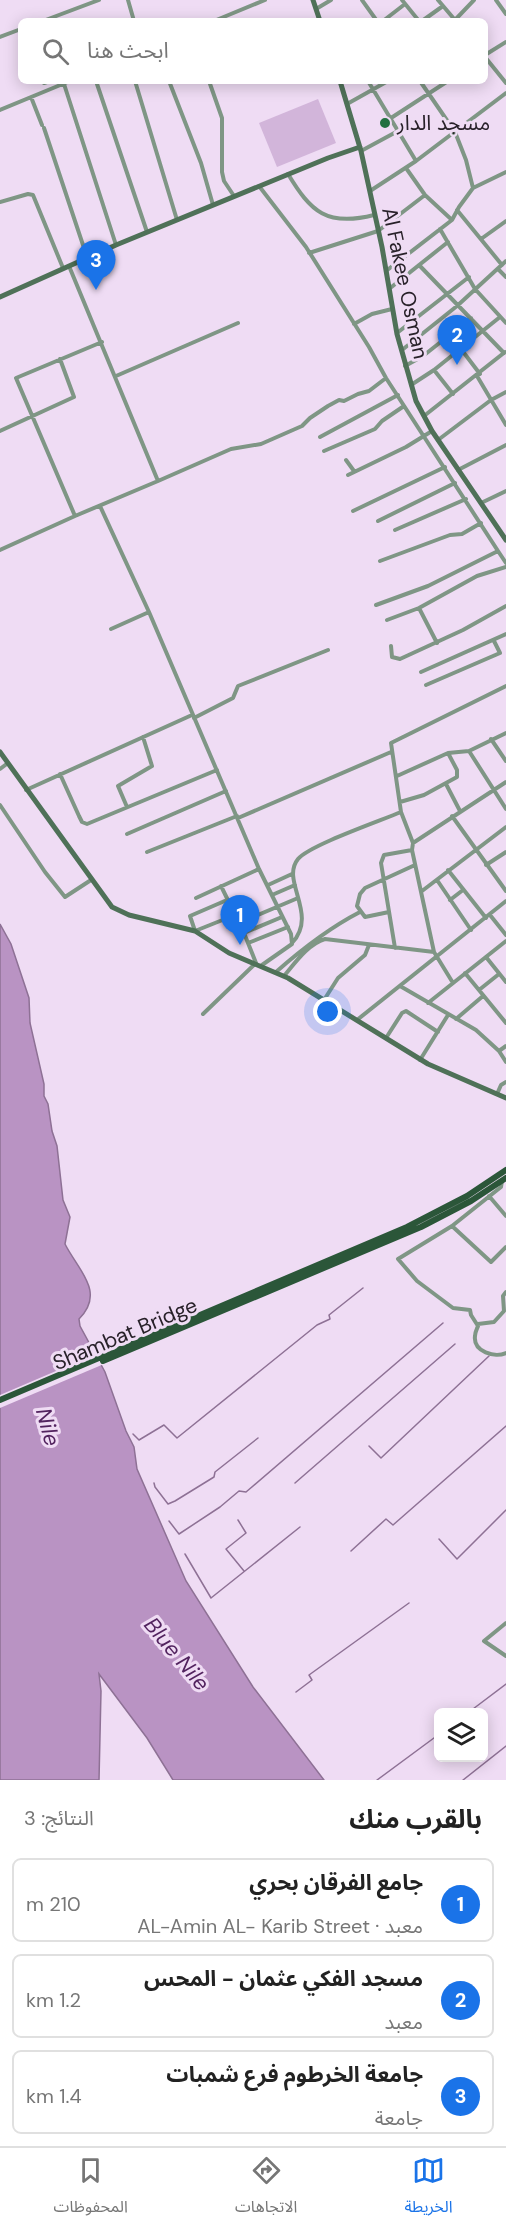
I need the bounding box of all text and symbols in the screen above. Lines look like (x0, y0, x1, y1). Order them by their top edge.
search box (18, 18, 488, 84)
icon: search (39, 35, 72, 68)
text: ابحث هنا (87, 36, 169, 65)
place label: مسجد الدار (396, 109, 490, 137)
marker: مسجد الدار (378, 116, 392, 130)
street label: Al Fakee Osman (375, 205, 435, 361)
pin: 3 (76, 240, 116, 290)
pin: 2 (438, 316, 476, 365)
pin: 1 (220, 896, 260, 945)
your location (313, 997, 342, 1026)
street label: Shambat Bridge (48, 1291, 202, 1377)
water label: Nile (29, 1405, 67, 1449)
water label: Blue Nile (138, 1611, 216, 1697)
map controls (434, 1708, 488, 1762)
button: layers (434, 1708, 488, 1762)
text: بالقرب منك (349, 1802, 482, 1836)
text: النتائج: 3 (24, 1805, 94, 1831)
text: جامع الفرقان بحري (249, 1868, 423, 1897)
text: 210 m (26, 1891, 81, 1917)
text: 1 (457, 1891, 464, 1917)
text: معبد · AL-Amin AL- Karib Street (137, 1913, 423, 1939)
text: مسجد الفكي عثمان - المحس (144, 1964, 423, 1993)
text: 1.2 km (26, 1987, 81, 2013)
text: 2 (455, 1987, 466, 2013)
text: معبد (385, 2009, 423, 2035)
text: جامعة الخرطوم فرع شمبات (166, 2060, 423, 2089)
text: 1.4 km (26, 2083, 82, 2109)
text: 3 (454, 2083, 467, 2109)
text: جامعة (375, 2105, 423, 2131)
tab: المحفوظات (54, 2154, 128, 2224)
tab: الاتجاهات (235, 2154, 297, 2224)
tab: الخريطة (405, 2154, 452, 2224)

